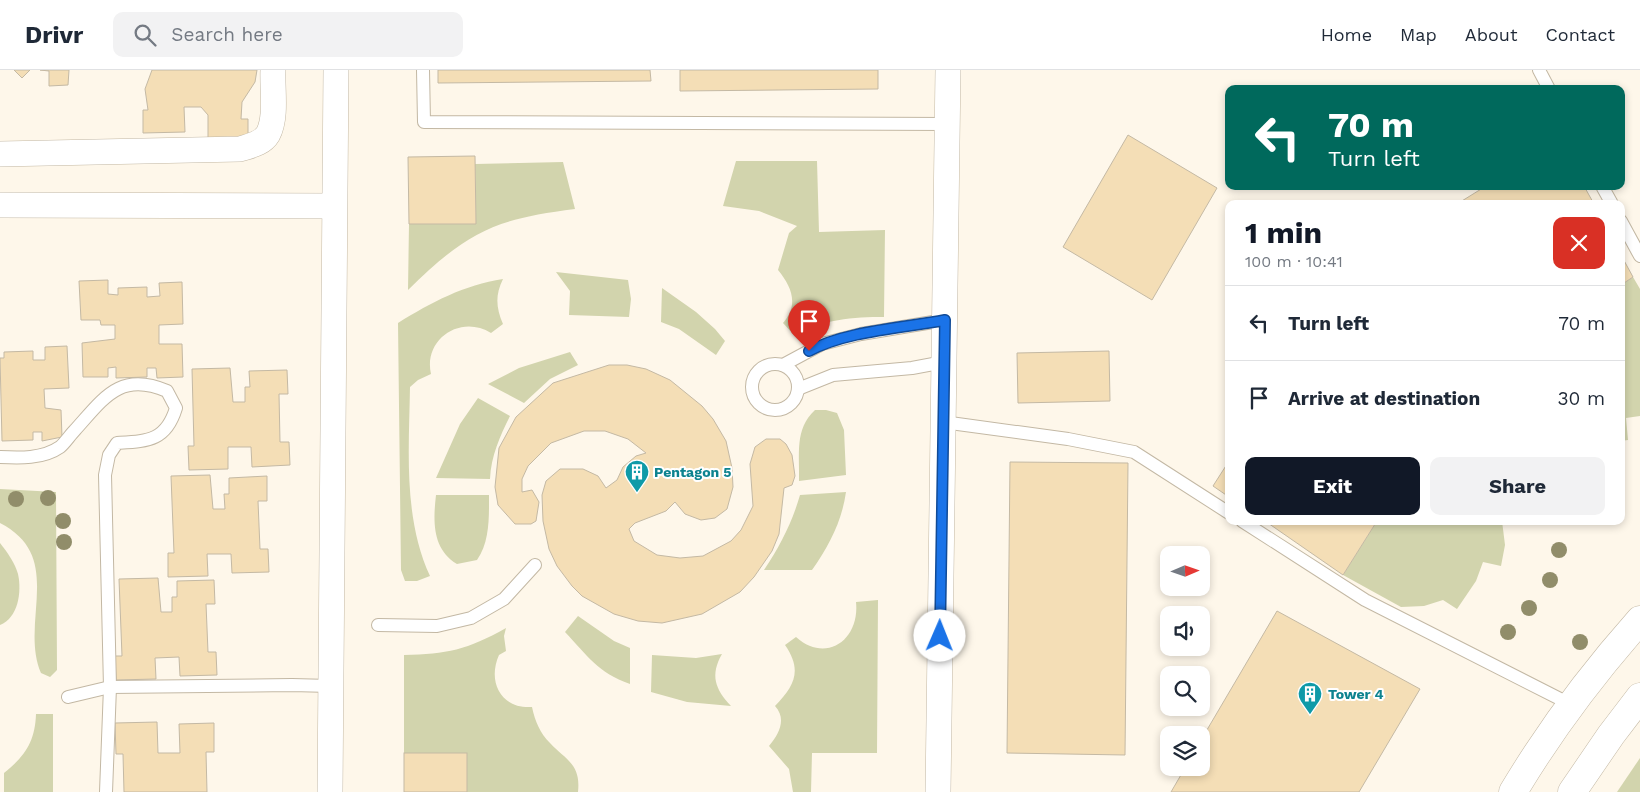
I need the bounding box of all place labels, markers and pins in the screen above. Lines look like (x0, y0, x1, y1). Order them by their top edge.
pin (788, 300, 830, 351)
building icon: Pentagon 5 (624, 459, 650, 493)
place label: Pentagon 5 (654, 464, 731, 480)
building icon: Tower 4 (1297, 681, 1323, 715)
place label: Tower 4 (1328, 686, 1383, 702)

